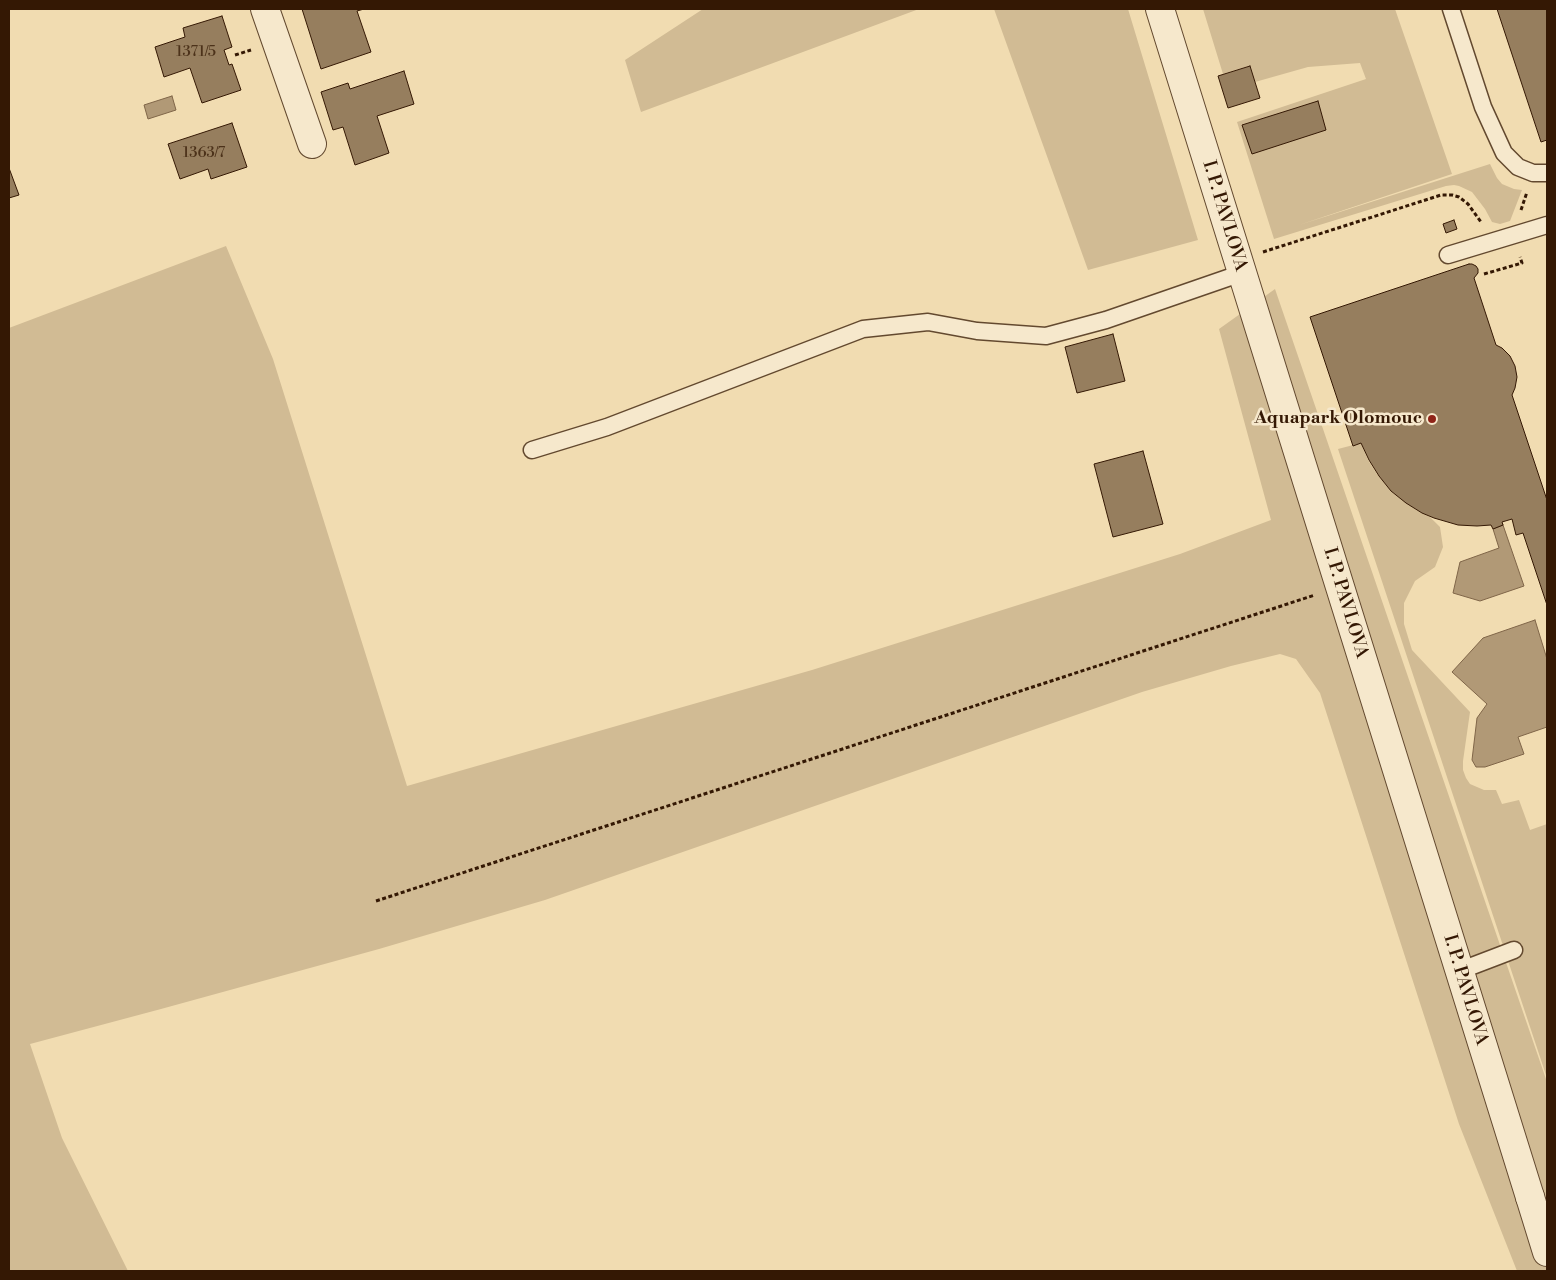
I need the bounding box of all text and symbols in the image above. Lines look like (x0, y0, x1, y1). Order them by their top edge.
house number: 1371/5 (176, 43, 216, 61)
house number: 1363/7 (183, 144, 225, 162)
street label: I. P. PAVLOVA (1197, 158, 1251, 274)
place label: Aquapark Olomouc (1254, 408, 1422, 430)
marker: Aquapark Olomouc (1426, 413, 1438, 425)
street label: I. P. PAVLOVA (1318, 545, 1372, 661)
street label: I. P. PAVLOVA (1438, 932, 1492, 1048)

